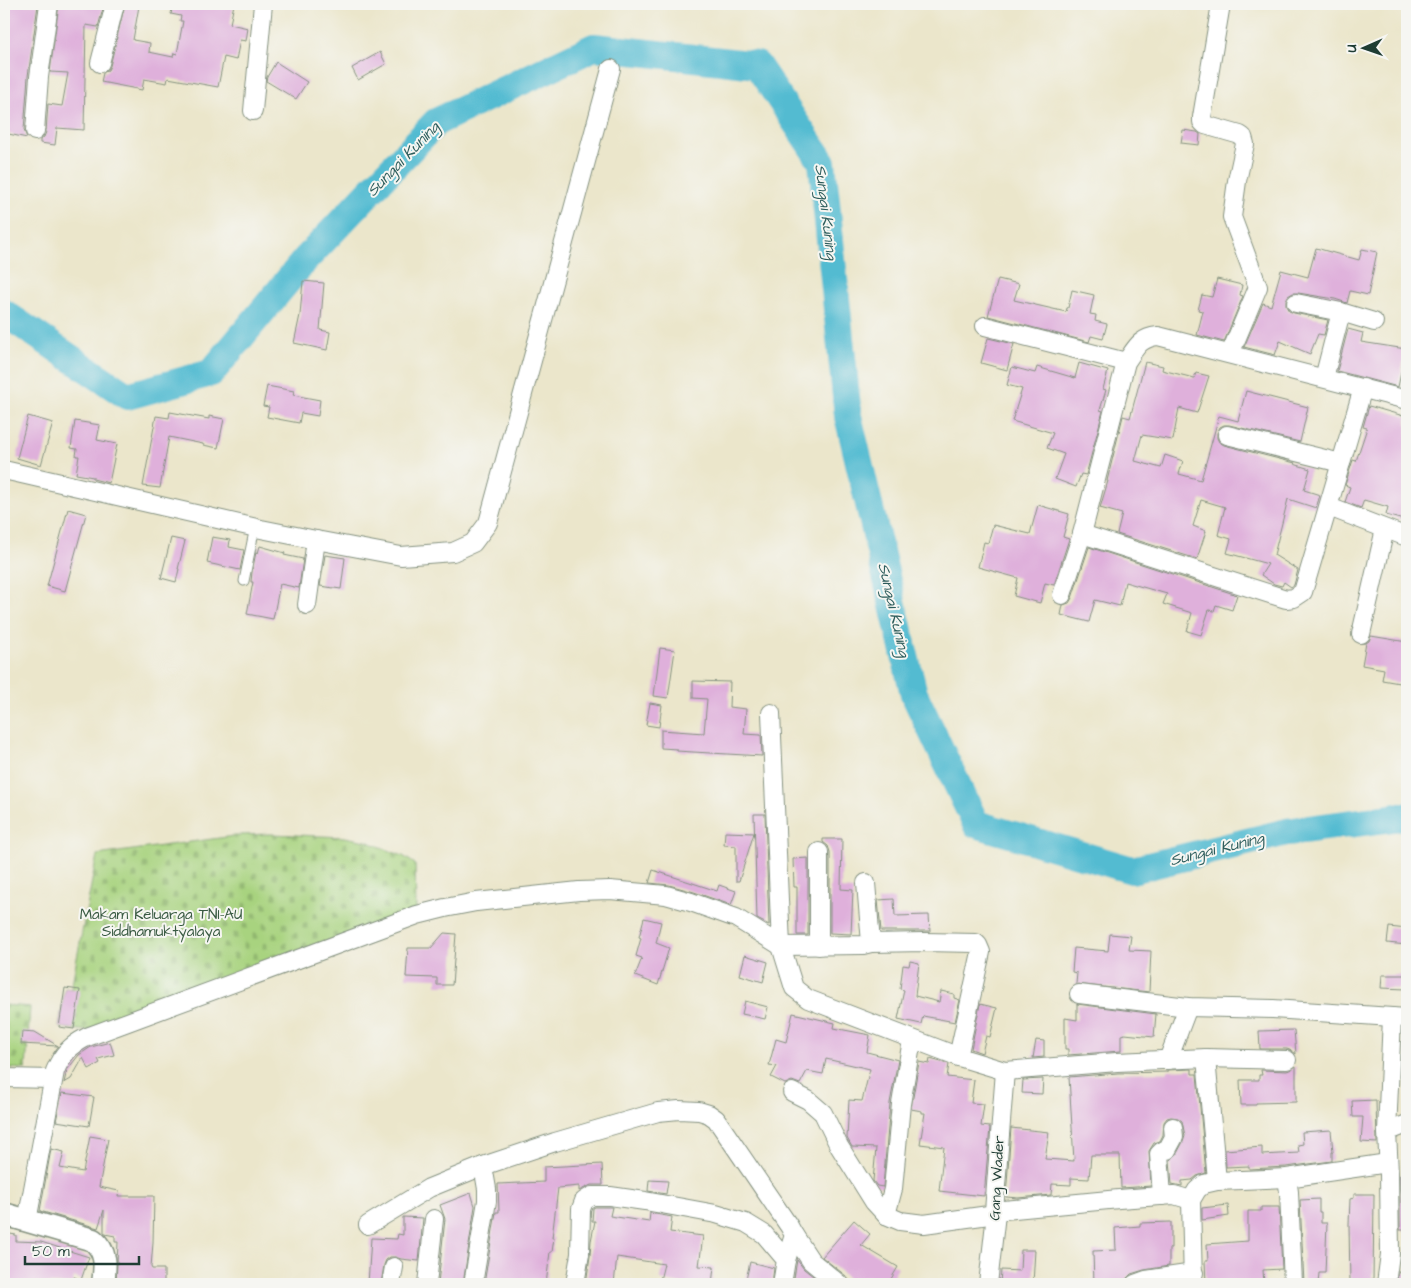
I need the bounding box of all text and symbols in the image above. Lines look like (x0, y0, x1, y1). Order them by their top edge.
north arrow (1338, 22, 1388, 72)
text: U (1342, 44, 1362, 53)
water label: Sungai Kuning (362, 116, 446, 202)
water label: Sungai Kuning (808, 163, 843, 263)
water label: Sungai Kuning (871, 561, 916, 661)
water label: Sungai Kuning (1168, 826, 1268, 872)
park label: Makam Keluarga TNI-AU Siddhamuktyalaya (80, 904, 242, 943)
street label: Gang Wader (984, 1135, 1011, 1221)
scale bar (25, 1233, 139, 1265)
text: 50 m (32, 1241, 70, 1262)

